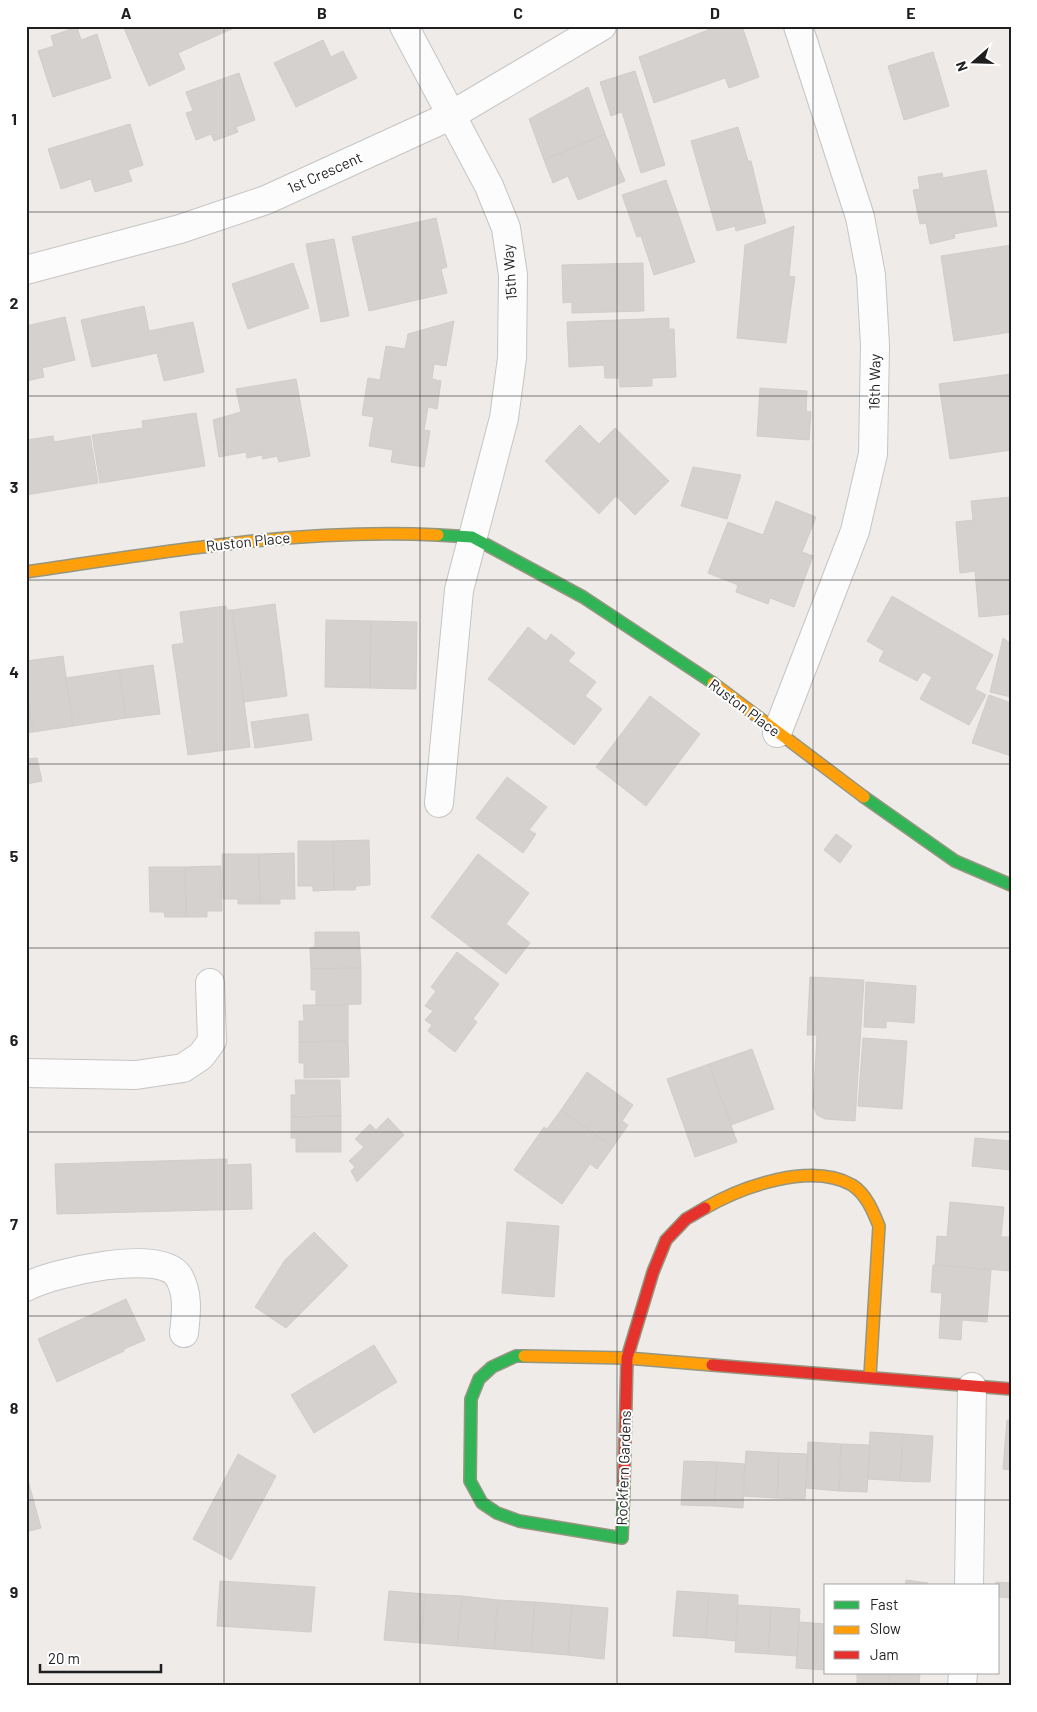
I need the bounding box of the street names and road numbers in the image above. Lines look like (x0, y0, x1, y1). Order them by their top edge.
street label: 1st Crescent (284, 148, 365, 197)
street label: 15th Way (498, 243, 520, 301)
street label: 16th Way (865, 354, 883, 410)
street label: Ruston Place (205, 528, 291, 554)
street label: Ruston Place (705, 675, 784, 740)
street label: Rockfern Gardens (612, 1410, 634, 1526)

